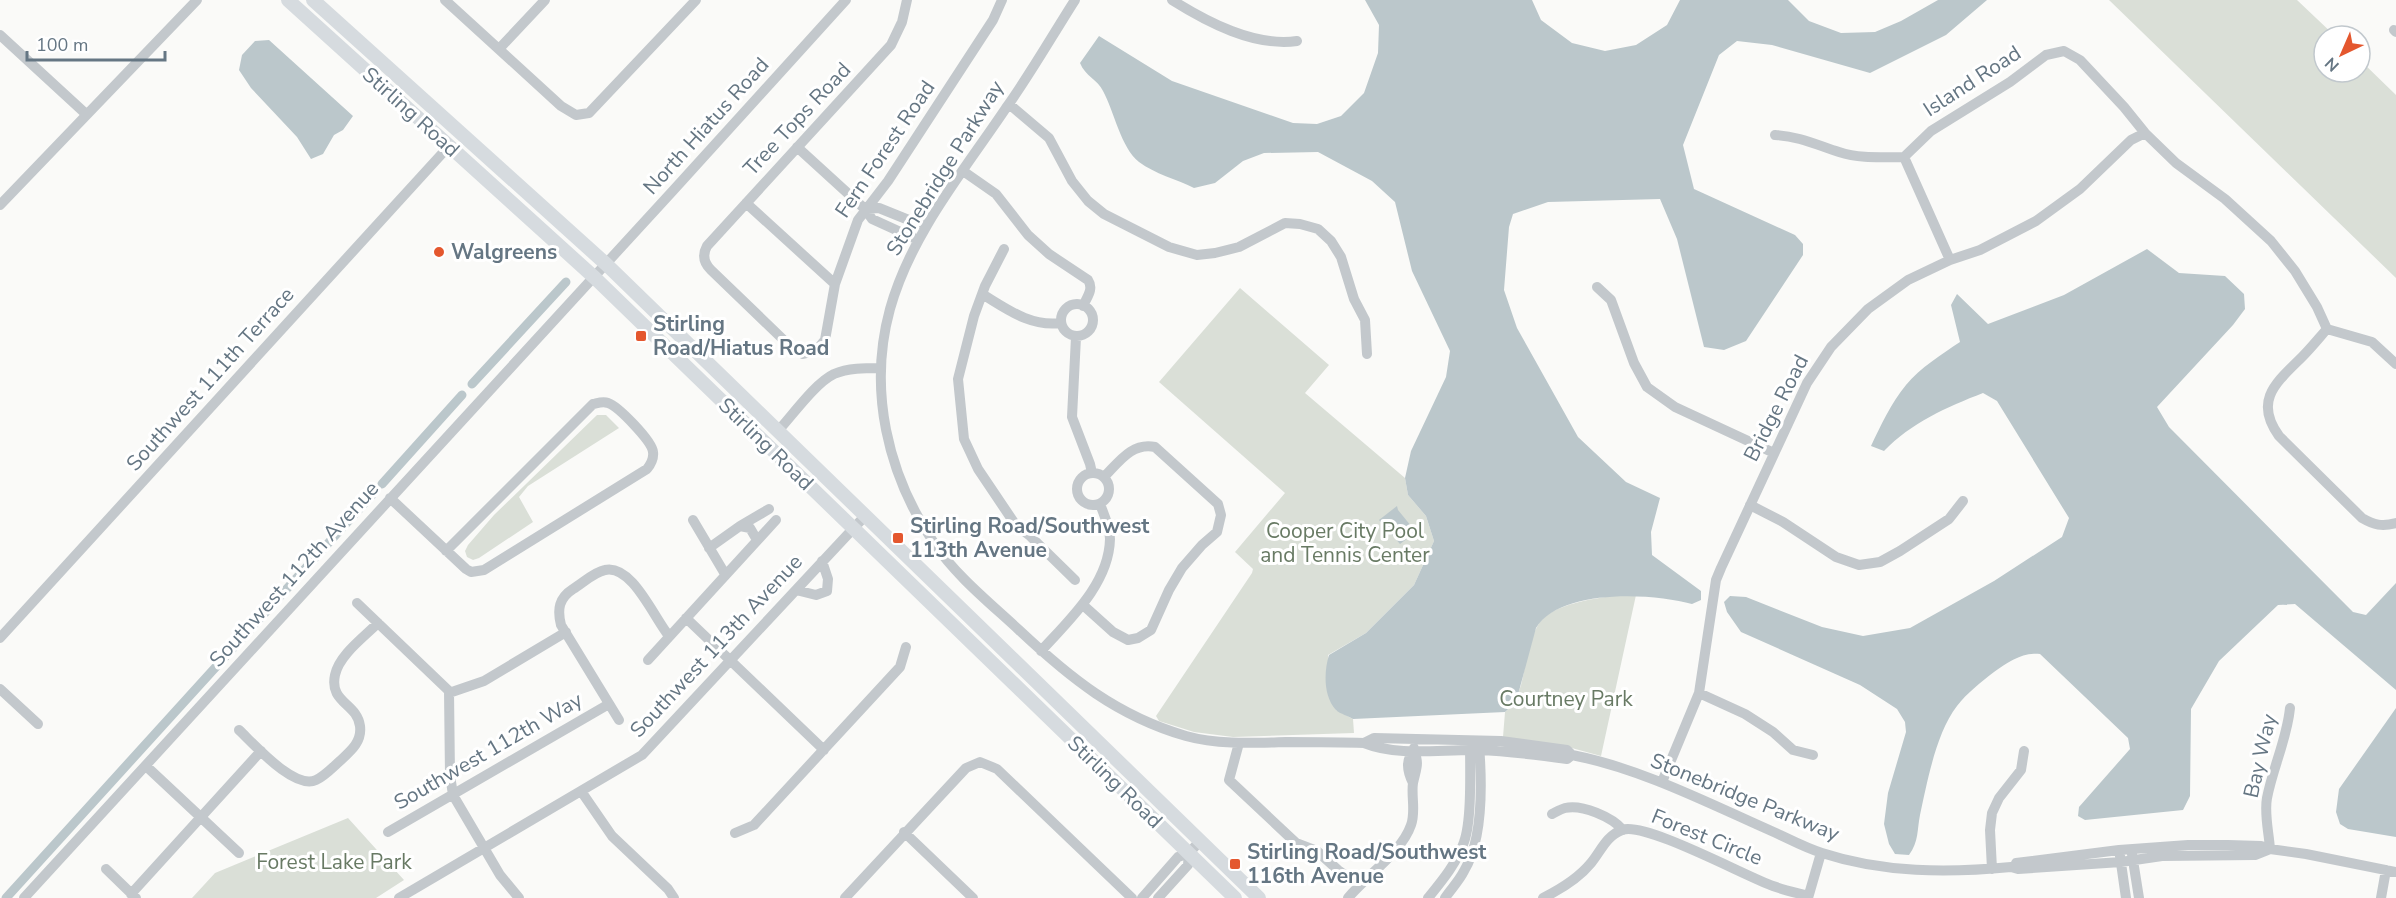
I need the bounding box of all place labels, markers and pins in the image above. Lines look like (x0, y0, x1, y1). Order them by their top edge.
place label: Walgreens (451, 238, 557, 266)
marker: Walgreens (432, 245, 446, 259)
place label: Stirling Road/Hiatus Road (653, 310, 829, 362)
marker: Stirling Road/Hiatus Road (634, 329, 648, 343)
place label: Stirling Road/Southwest 113th Avenue (910, 512, 1150, 564)
marker: Stirling Road/Southwest 113th Avenue (891, 531, 905, 545)
place label: Stirling Road/Southwest 116th Avenue (1247, 838, 1487, 890)
marker: Stirling Road/Southwest 116th Avenue (1228, 857, 1242, 871)

